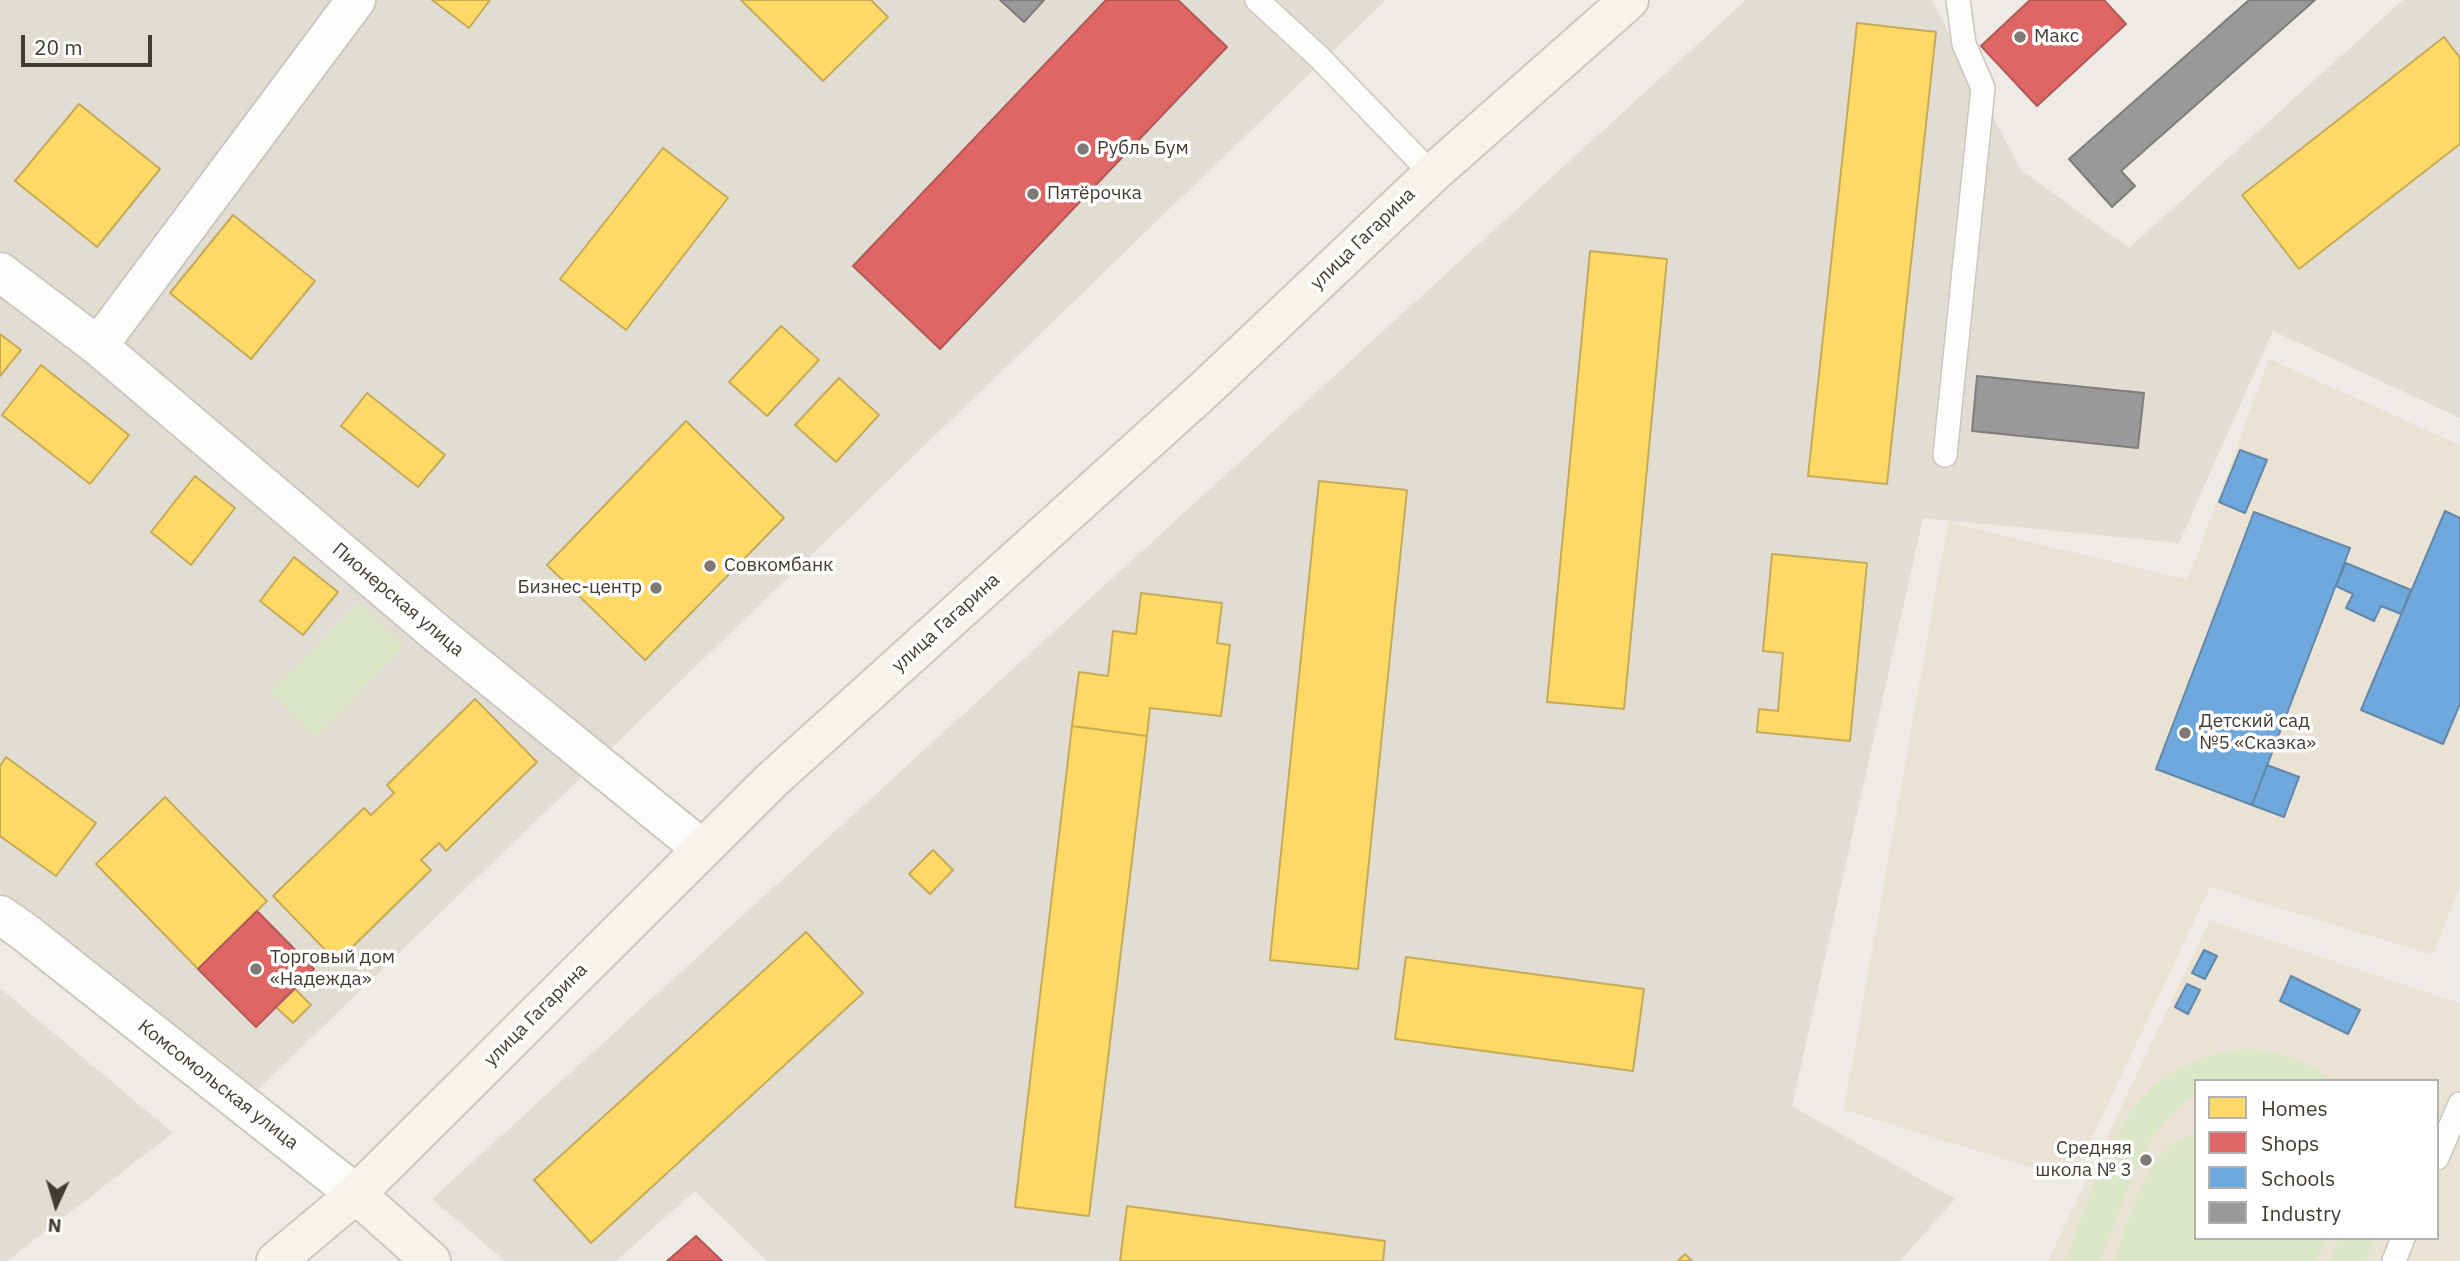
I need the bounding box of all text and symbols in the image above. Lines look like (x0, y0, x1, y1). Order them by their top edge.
scale bar (24, 21, 156, 65)
place label: Макс (2034, 26, 2079, 48)
marker: Макс (2012, 29, 2028, 45)
text: 20 m (34, 33, 83, 61)
place label: Рубль Бум (1097, 138, 1189, 160)
marker: Рубль Бум (1075, 141, 1091, 157)
place label: Пятёрочка (1047, 183, 1142, 205)
street label: улица Гагарина (1306, 183, 1420, 295)
marker: Пятёрочка (1025, 186, 1041, 202)
street label: Пионерская улица (328, 538, 468, 662)
place label: Совкомбанк (724, 555, 834, 577)
marker: Совкомбанк (702, 558, 718, 574)
street label: улица Гагарина (888, 569, 1004, 677)
place label: Бизнес-центр (517, 577, 642, 599)
marker: Бизнес-центр (648, 580, 664, 596)
place label: Детский сад №5 «Сказка» (2199, 711, 2316, 755)
marker: Детский сад №5 «Сказка» (2177, 725, 2193, 741)
place label: Торговый дом «Надежда» (270, 947, 395, 991)
street label: улица Гагарина (480, 959, 592, 1071)
marker: Торговый дом «Надежда» (248, 961, 264, 977)
street label: Комсомольская улица (133, 1015, 303, 1155)
legend (2194, 1079, 2439, 1240)
text: Homes (2261, 1094, 2328, 1122)
text: Shops (2261, 1129, 2319, 1157)
place label: Средняя школа № 3 (2035, 1138, 2132, 1182)
marker: Средняя школа № 3 (2138, 1152, 2154, 1168)
text: Schools (2261, 1164, 2335, 1192)
north arrow (21, 1170, 91, 1240)
text: Industry (2261, 1199, 2341, 1227)
text: N (47, 1213, 62, 1238)

